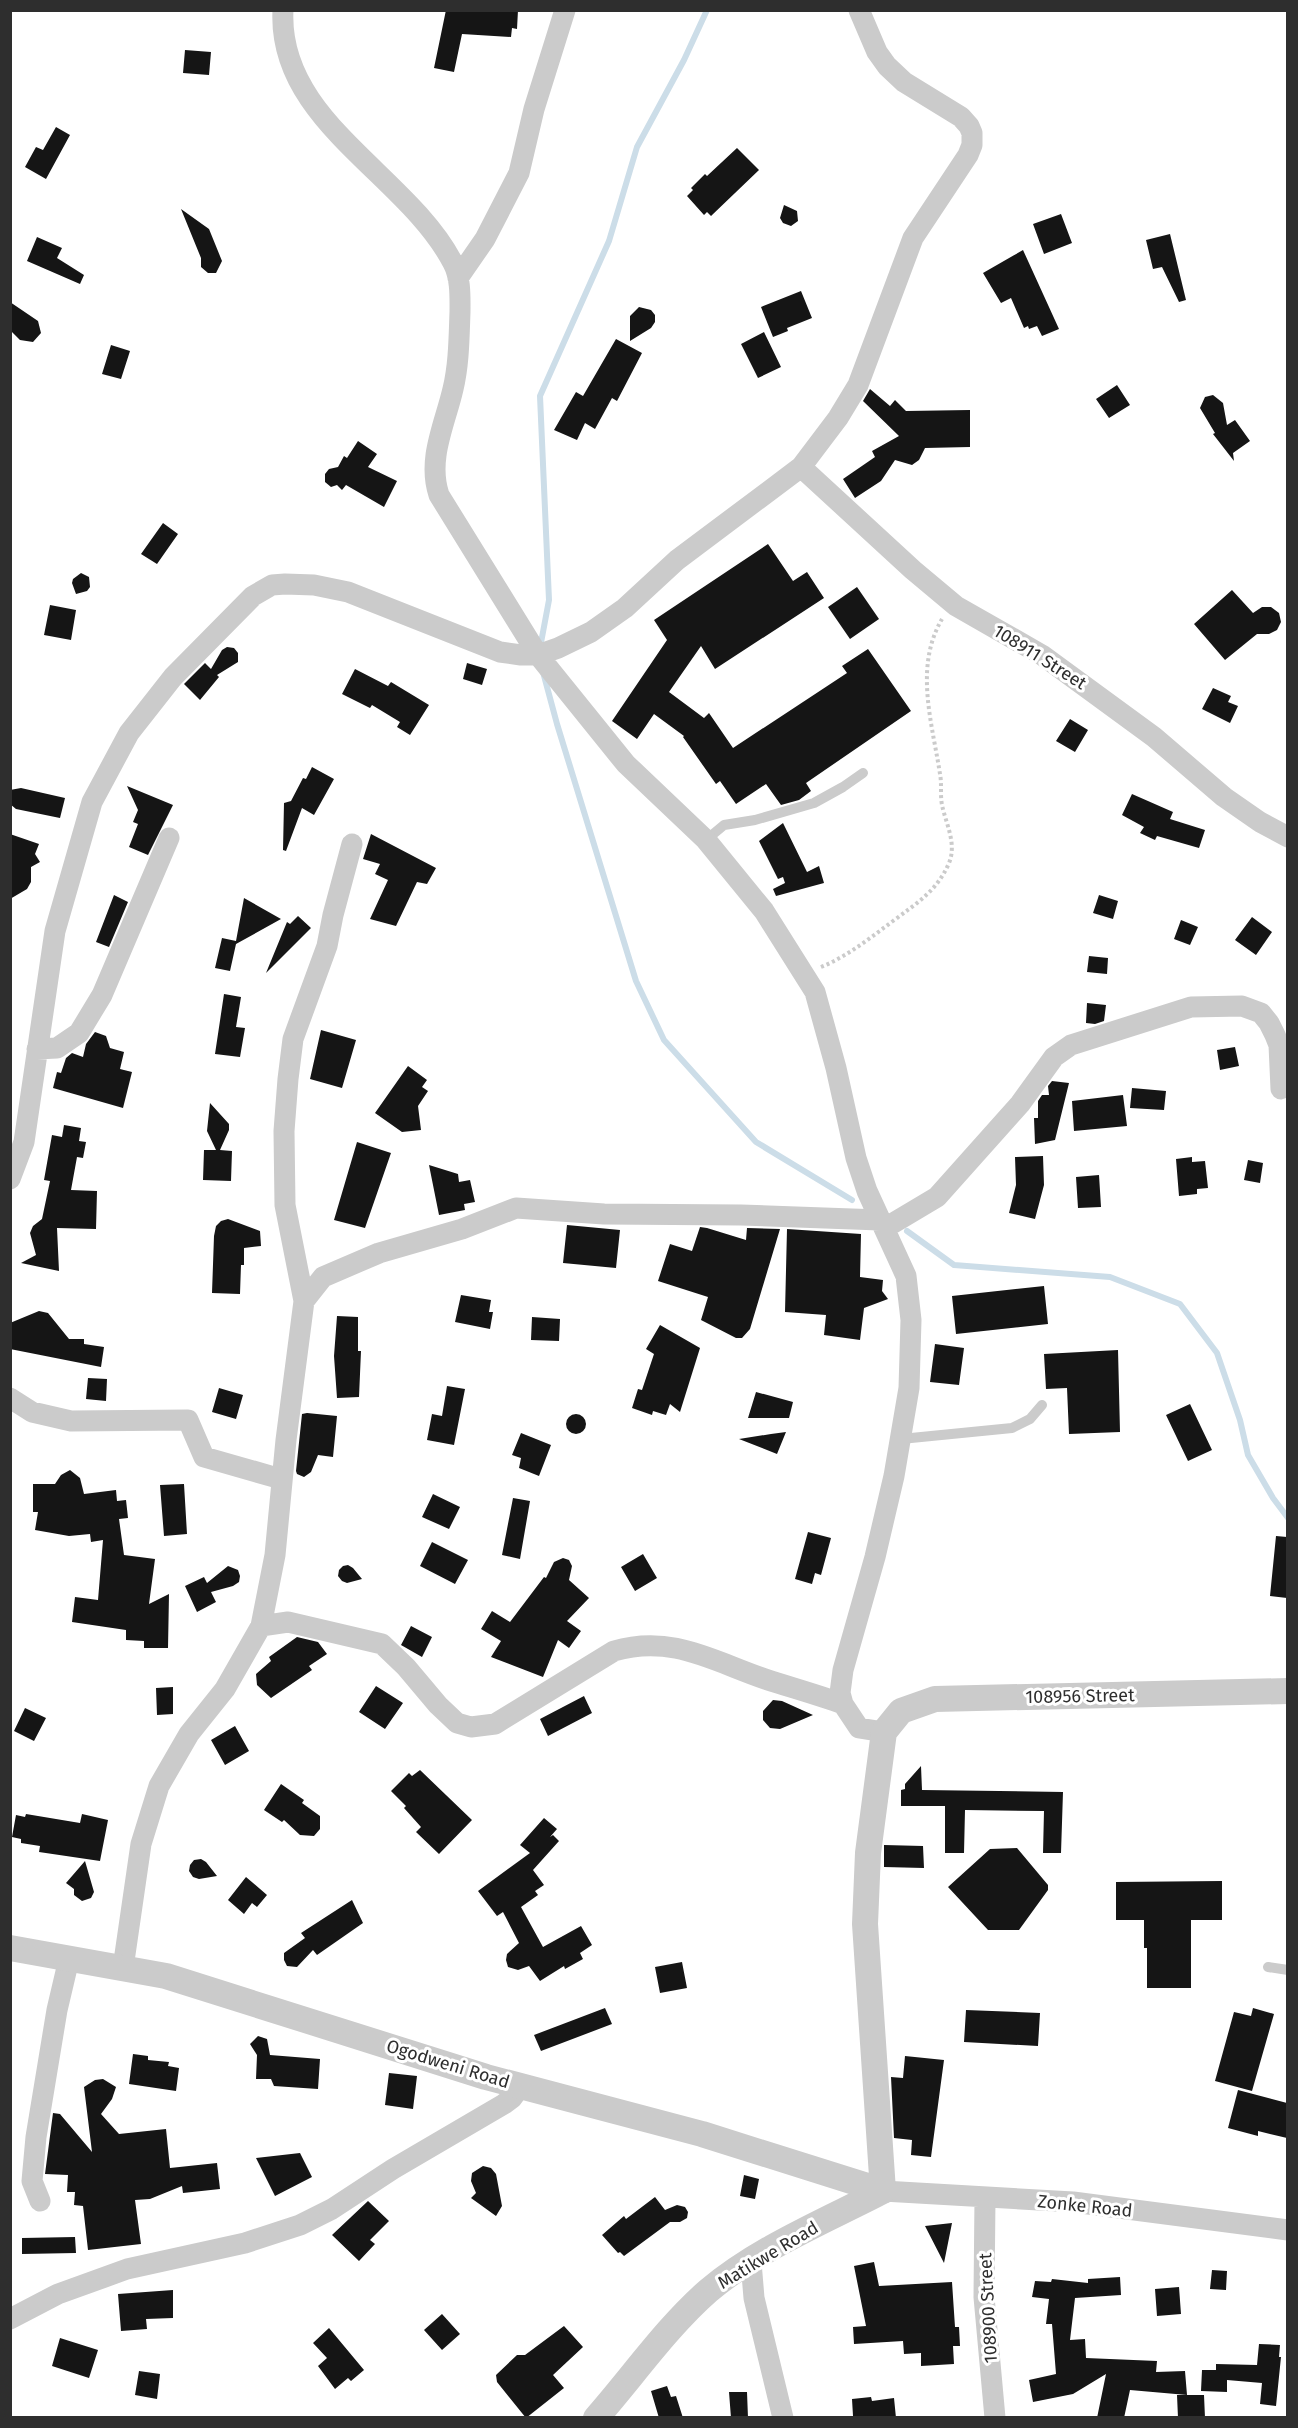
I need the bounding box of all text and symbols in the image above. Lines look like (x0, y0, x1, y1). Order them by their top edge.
street label: 108911 Street (989, 620, 1091, 695)
street label: 108956 Street (1025, 1684, 1135, 1708)
street label: Ogodweni Road (384, 2035, 512, 2093)
street label: Zonke Road (1037, 2190, 1133, 2222)
street label: Matikwe Road (714, 2216, 822, 2294)
street label: 108900 Street (974, 2252, 1002, 2364)

